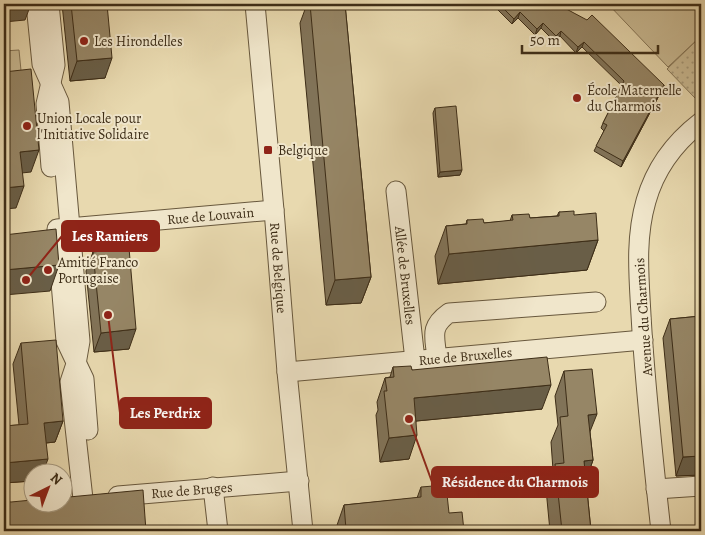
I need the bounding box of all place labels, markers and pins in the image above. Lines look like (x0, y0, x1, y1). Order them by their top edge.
place label: Les Hirondelles (94, 32, 183, 51)
marker: Les Hirondelles (78, 35, 90, 47)
place label: École Maternelle du Charmois (587, 81, 682, 116)
marker: École Maternelle du Charmois (571, 92, 583, 104)
place label: Union Locale pour l'Initiative Solidaire (37, 109, 149, 144)
marker: Union Locale pour l'Initiative Solidaire (21, 120, 33, 132)
place label: Belgique (278, 141, 328, 160)
marker: Belgique (262, 144, 274, 156)
callout: Les Ramiers (62, 221, 159, 251)
place label: Amitié Franco Portugaise (57, 253, 138, 288)
marker: Amitié Franco Portugaise (42, 264, 54, 276)
callout: Les Perdrix (120, 398, 211, 428)
callout: Résidence du Charmois (432, 467, 598, 497)

